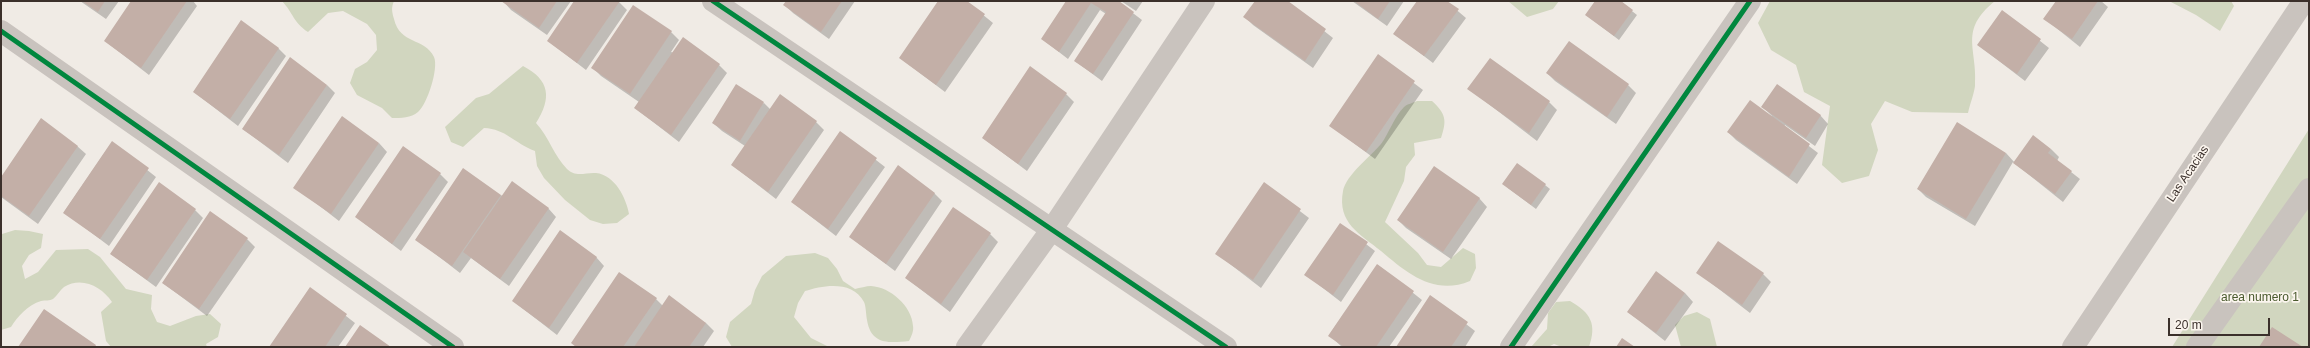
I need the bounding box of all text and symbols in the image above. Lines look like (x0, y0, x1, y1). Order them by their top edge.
street label: Las Acacias (2164, 143, 2212, 205)
park label: area numero 1 (2221, 291, 2299, 305)
scale bar (2170, 310, 2272, 336)
text: 20 m (2175, 318, 2202, 332)

